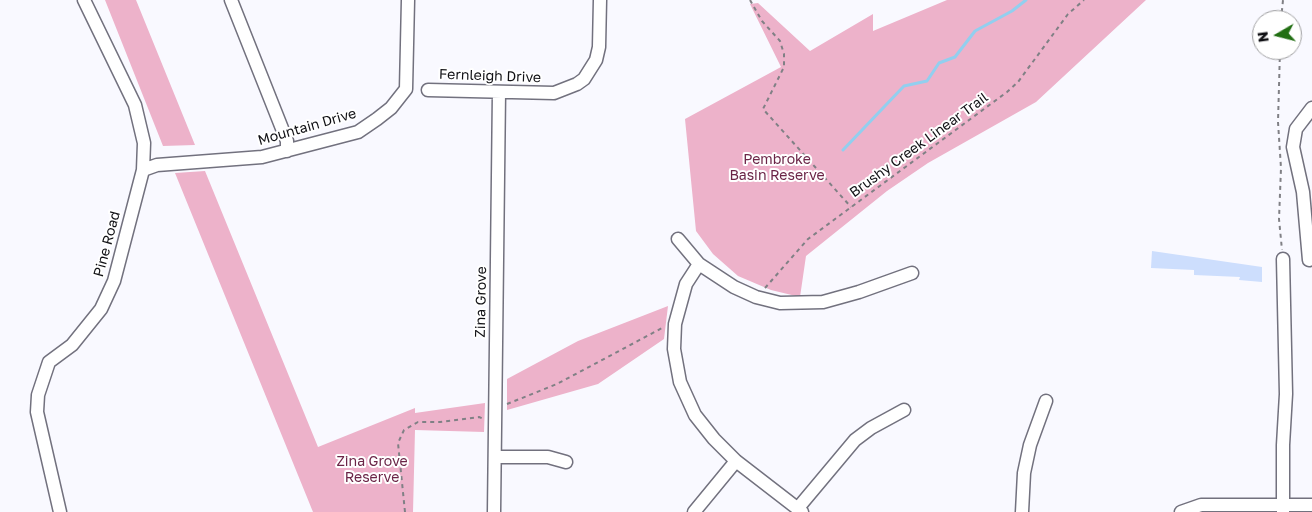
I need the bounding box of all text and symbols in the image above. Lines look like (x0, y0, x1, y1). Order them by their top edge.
north arrow (1252, 10, 1302, 60)
text: N (1253, 31, 1272, 43)
street label: Fernleigh Drive (439, 66, 541, 86)
street label: Brushy Creek Linear Trail (846, 89, 992, 201)
street label: Mountain Drive (256, 105, 358, 149)
park label: Pembroke Basin Reserve (729, 152, 825, 184)
street label: Pine Road (90, 209, 124, 279)
street label: Zina Grove (472, 266, 490, 338)
park label: Zina Grove Reserve (336, 454, 408, 487)

